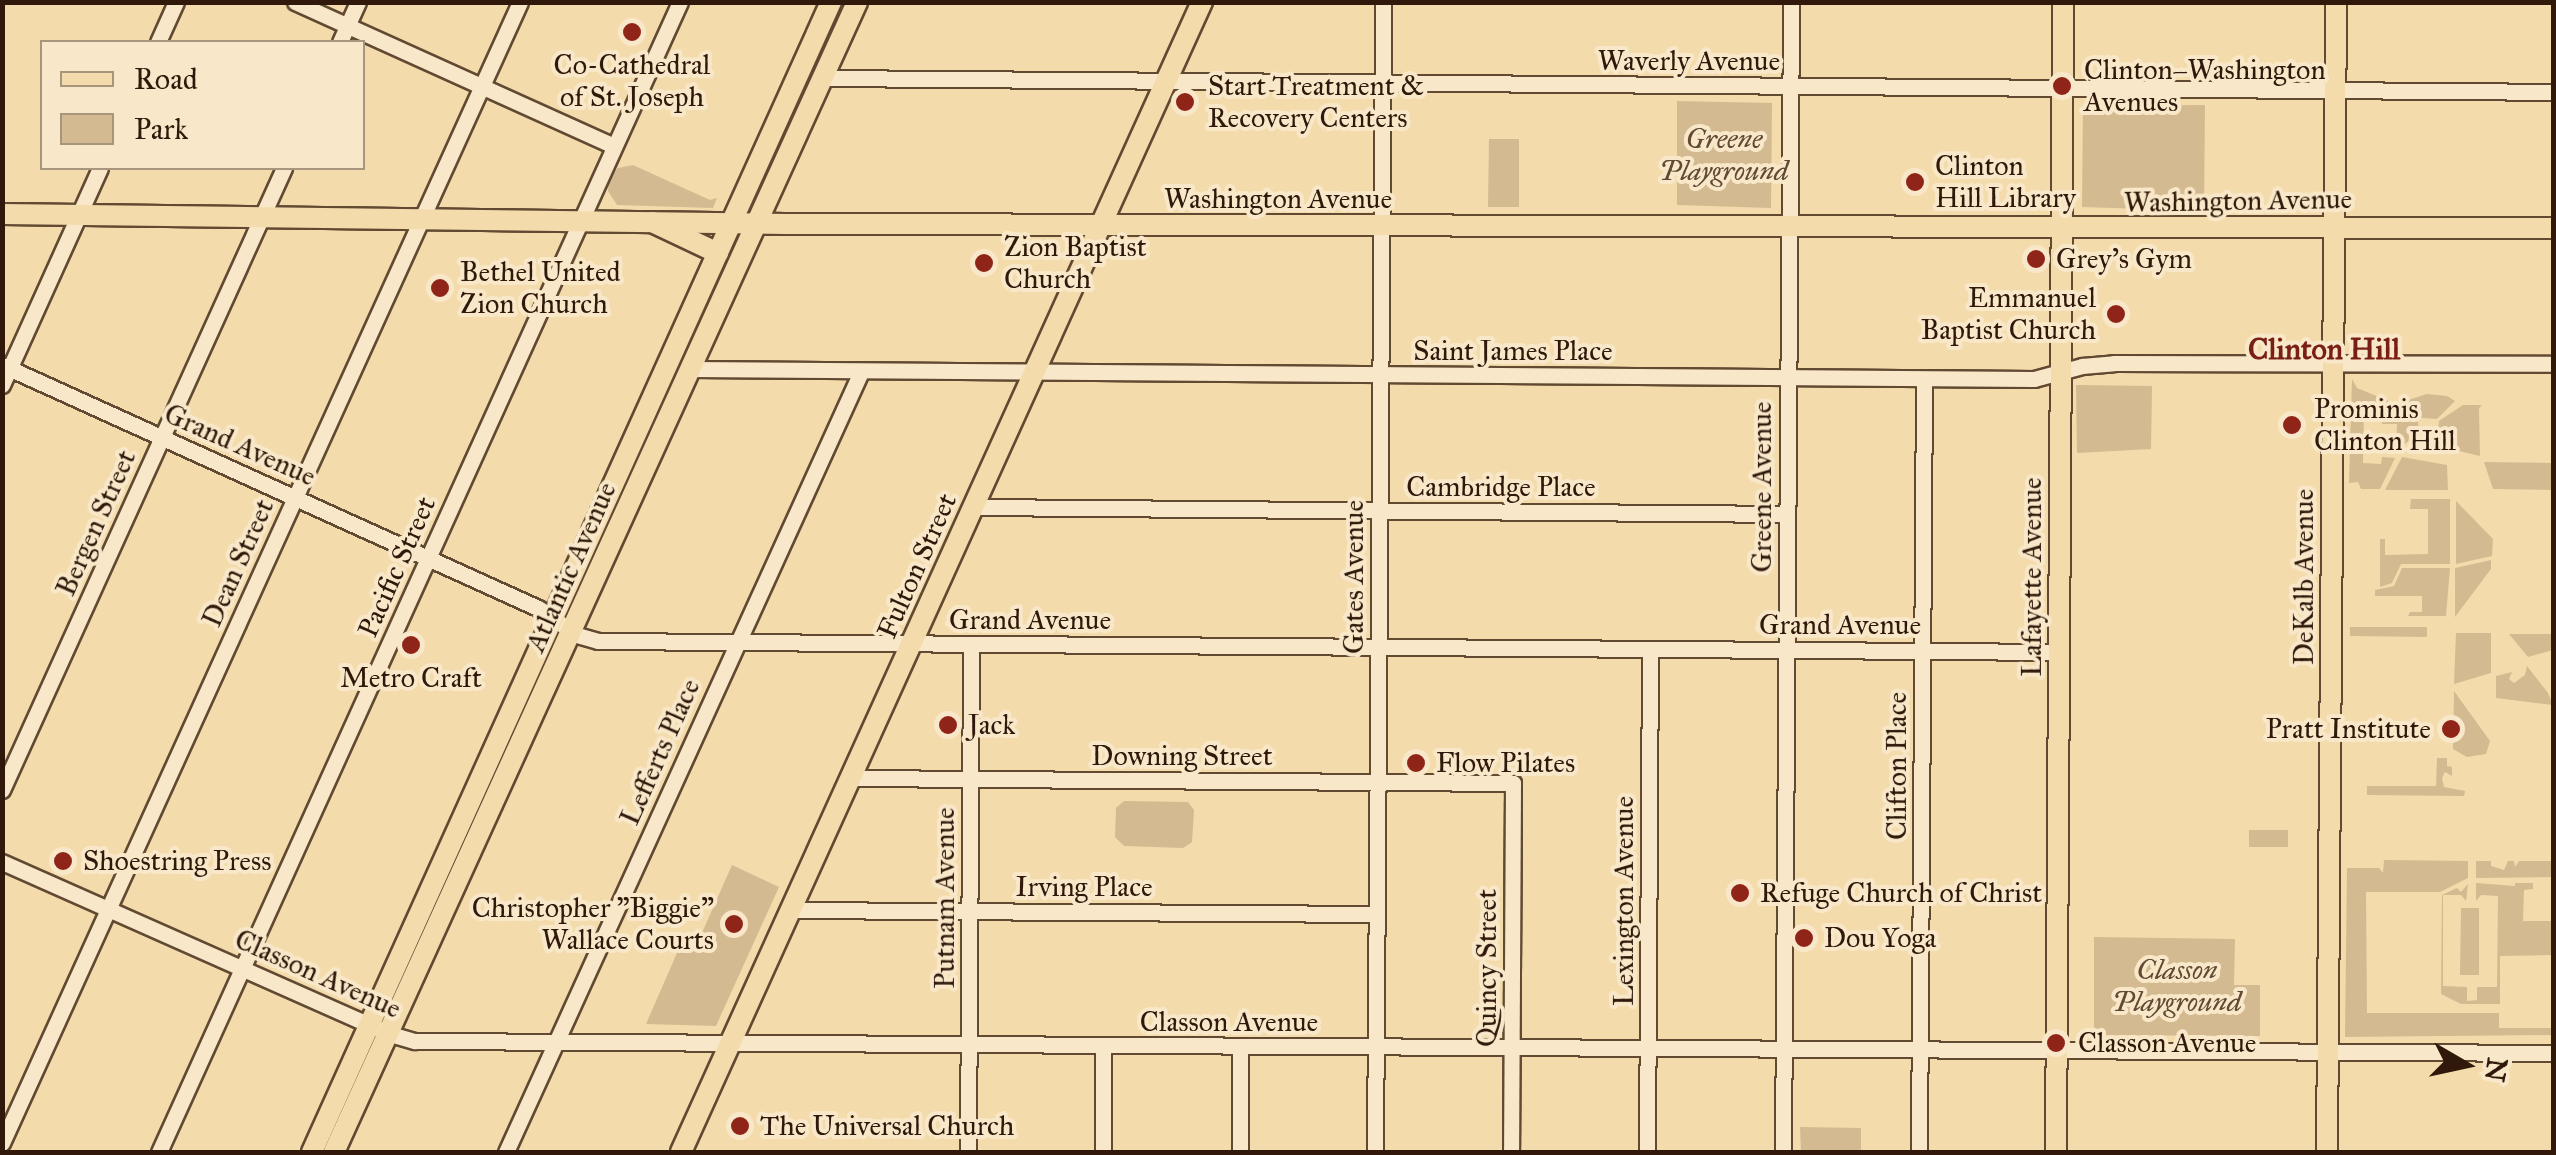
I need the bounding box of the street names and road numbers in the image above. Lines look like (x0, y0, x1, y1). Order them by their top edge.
street label: Waverly Avenue (1598, 44, 1780, 78)
street label: Washington Avenue (1164, 182, 1392, 216)
street label: Washington Avenue (2124, 182, 2352, 220)
street label: Saint James Place (1413, 334, 1613, 368)
street label: Grand Avenue (159, 397, 321, 493)
street label: Greene Avenue (1745, 401, 1779, 573)
street label: Bergen Street (49, 445, 143, 601)
street label: Cambridge Place (1406, 470, 1596, 504)
street label: Atlantic Avenue (519, 477, 623, 657)
street label: Lafayette Avenue (2015, 477, 2049, 677)
street label: Fulton Street (870, 488, 964, 644)
street label: DeKalb Avenue (2287, 489, 2321, 665)
street label: Pacific Street (351, 491, 443, 643)
street label: Dean Street (195, 494, 281, 632)
street label: Gates Avenue (1337, 500, 1371, 654)
street label: Grand Avenue (949, 603, 1111, 637)
street label: Grand Avenue (1759, 608, 1921, 642)
street label: Lefferts Place (613, 674, 707, 830)
street label: Clifton Place (1880, 692, 1914, 840)
street label: Downing Street (1091, 739, 1273, 773)
street label: Lexington Avenue (1607, 796, 1641, 1006)
street label: Putnam Avenue (928, 807, 962, 989)
street label: Irving Place (1015, 870, 1153, 904)
street label: Quincy Street (1470, 889, 1504, 1047)
street label: Classon Avenue (230, 922, 406, 1026)
street label: Classon Avenue (1140, 1005, 1318, 1039)

